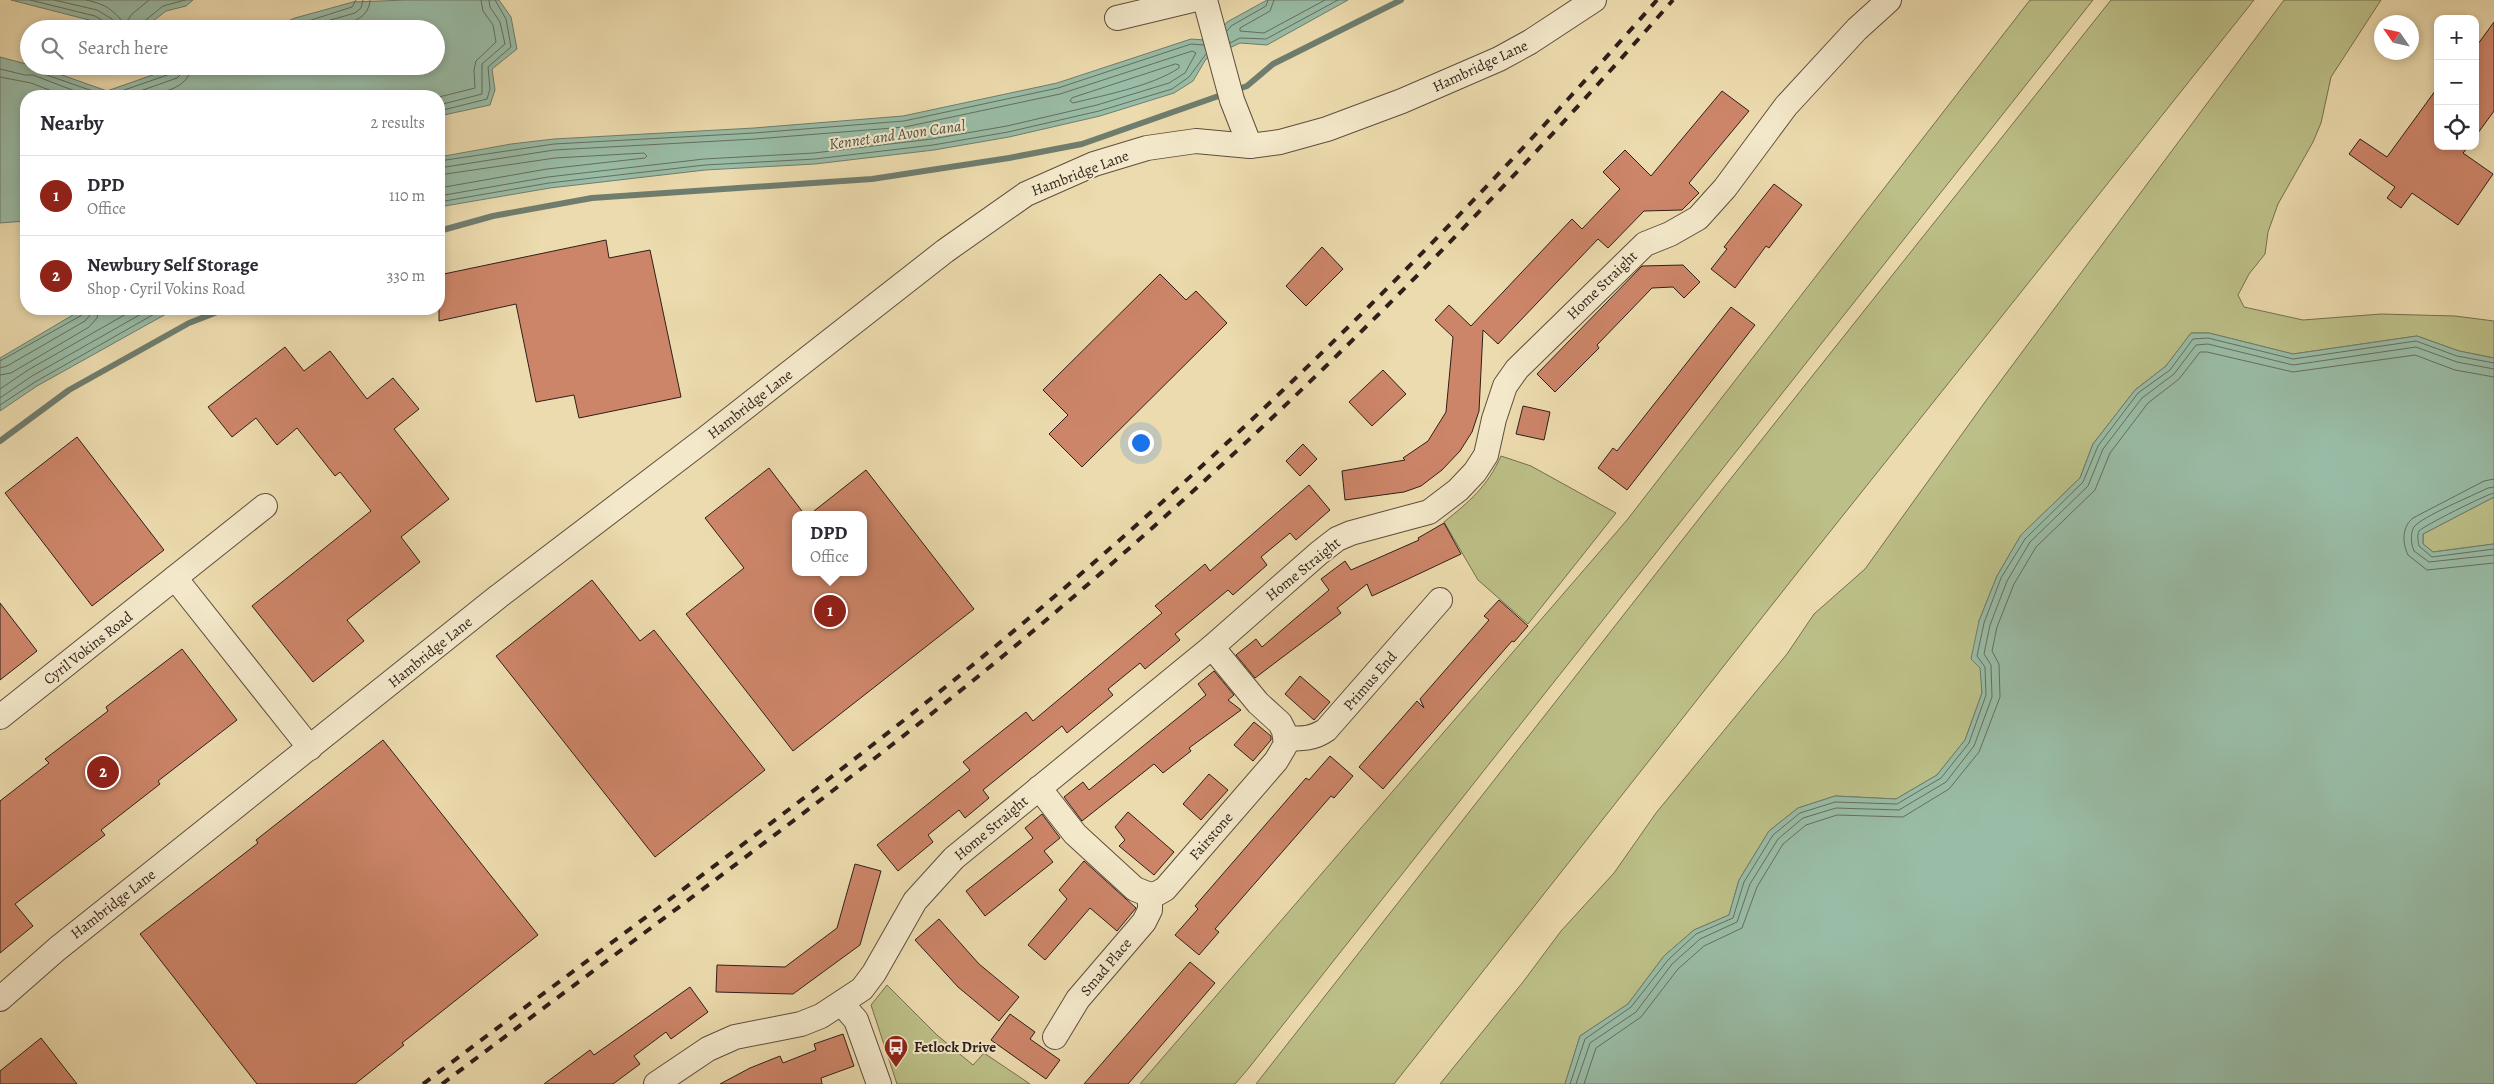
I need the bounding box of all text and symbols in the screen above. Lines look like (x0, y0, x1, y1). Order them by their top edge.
north arrow (2374, 15, 2419, 60)
map controls (2434, 15, 2479, 150)
button: + (2434, 15, 2479, 60)
search box (20, 20, 445, 75)
icon: search (38, 34, 66, 62)
text: Search here (78, 35, 168, 61)
street label: Hambridge Lane (1429, 35, 1531, 97)
button: − (2434, 60, 2479, 105)
button: locate (2434, 105, 2479, 150)
text: Nearby (40, 109, 103, 137)
text: 2 results (370, 112, 425, 134)
water label: Kennet and Avon Canal (828, 115, 967, 155)
street label: Hambridge Lane (1028, 145, 1132, 201)
text: DPD (87, 172, 124, 198)
text: 1 (53, 185, 59, 207)
text: 110 m (389, 185, 425, 207)
text: Office (87, 198, 126, 220)
street label: Home Straight (1562, 246, 1642, 324)
text: Newbury Self Storage (87, 252, 258, 278)
text: 2 (52, 265, 60, 287)
text: 330 m (387, 265, 425, 287)
text: Shop · Cyril Vokins Road (87, 278, 245, 300)
street label: Hambridge Lane (703, 364, 797, 444)
your location (1128, 430, 1154, 456)
popup (792, 511, 867, 576)
text: DPD (810, 520, 847, 546)
street label: Home Straight (1261, 533, 1345, 605)
text: Office (810, 546, 849, 568)
pin: 1 (814, 592, 846, 630)
street label: Cyril Vokins Road (39, 606, 138, 689)
street label: Hambridge Lane (384, 612, 476, 692)
street label: Primus End (1339, 646, 1402, 715)
pin: 2 (87, 753, 119, 791)
street label: Home Straight (950, 791, 1032, 865)
street label: Fairstone (1185, 808, 1238, 864)
street label: Hambridge Lane (66, 864, 160, 944)
street label: Smad Place (1076, 934, 1136, 1000)
bus stop icon: Fetlock Drive (883, 1034, 909, 1068)
place label: Fetlock Drive (914, 1037, 996, 1057)

